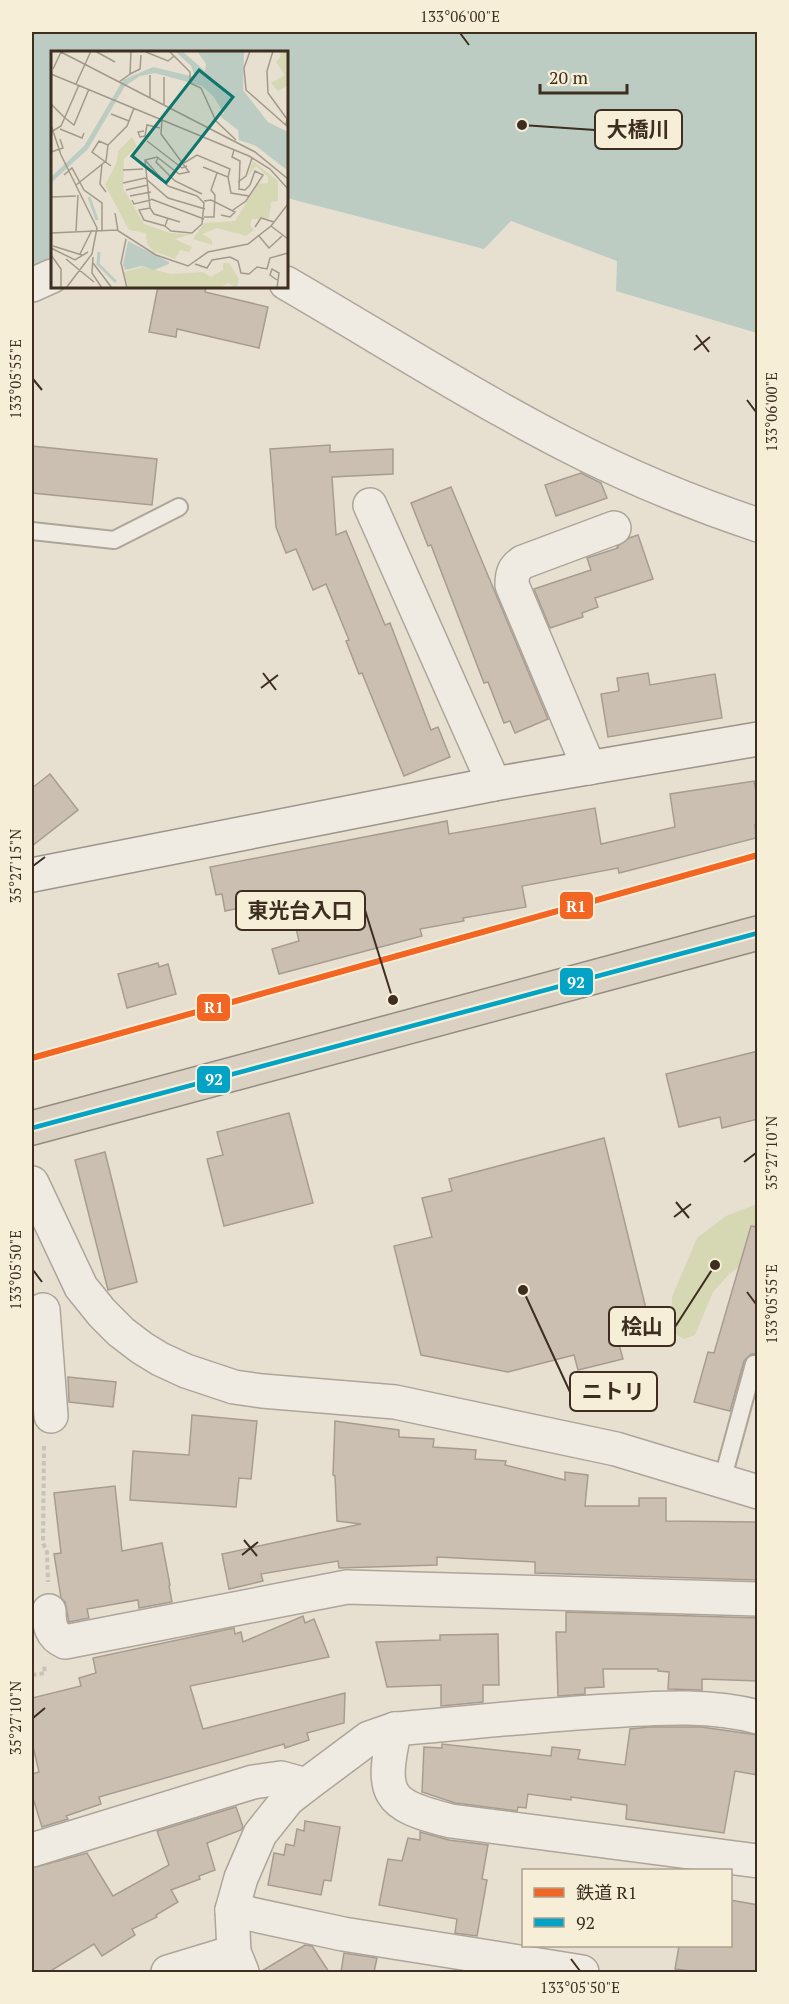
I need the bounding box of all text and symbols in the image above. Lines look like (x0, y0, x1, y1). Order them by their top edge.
text: 133°06'00"E (420, 6, 500, 26)
inset map (51, 51, 288, 288)
scale bar (540, 57, 627, 95)
text: 20 m (549, 65, 589, 89)
callout: 大橋川 (595, 110, 682, 149)
text: 大橋川 (607, 115, 670, 143)
text: 133°05'55"E (5, 339, 25, 419)
text: 133°06'00"E (761, 372, 781, 452)
text: 35°27'15"N (5, 829, 25, 903)
callout: 東光台入口 (236, 891, 365, 930)
line badge: R1 (559, 891, 594, 920)
text: R1 (566, 895, 586, 917)
text: 東光台入口 (248, 896, 353, 924)
line badge: 92 (559, 967, 594, 996)
text: 92 (567, 971, 585, 993)
line badge: R1 (196, 993, 231, 1022)
text: R1 (204, 996, 224, 1018)
line badge: 92 (196, 1065, 231, 1094)
text: 92 (205, 1068, 223, 1090)
text: 35°27'10"N (761, 1116, 781, 1190)
text: 133°05'50"E (5, 1230, 25, 1310)
text: 133°05'55"E (761, 1264, 781, 1344)
callout: 桧山 (609, 1307, 675, 1346)
text: 桧山 (621, 1312, 663, 1340)
callout: ニトリ (570, 1372, 657, 1411)
text: ニトリ (582, 1377, 645, 1405)
text: 35°27'10"N (5, 1681, 25, 1755)
legend (522, 1869, 732, 1947)
text: 鉄道 R1 (576, 1880, 637, 1904)
text: 92 (576, 1910, 595, 1934)
text: 133°05'50"E (540, 1977, 620, 1997)

